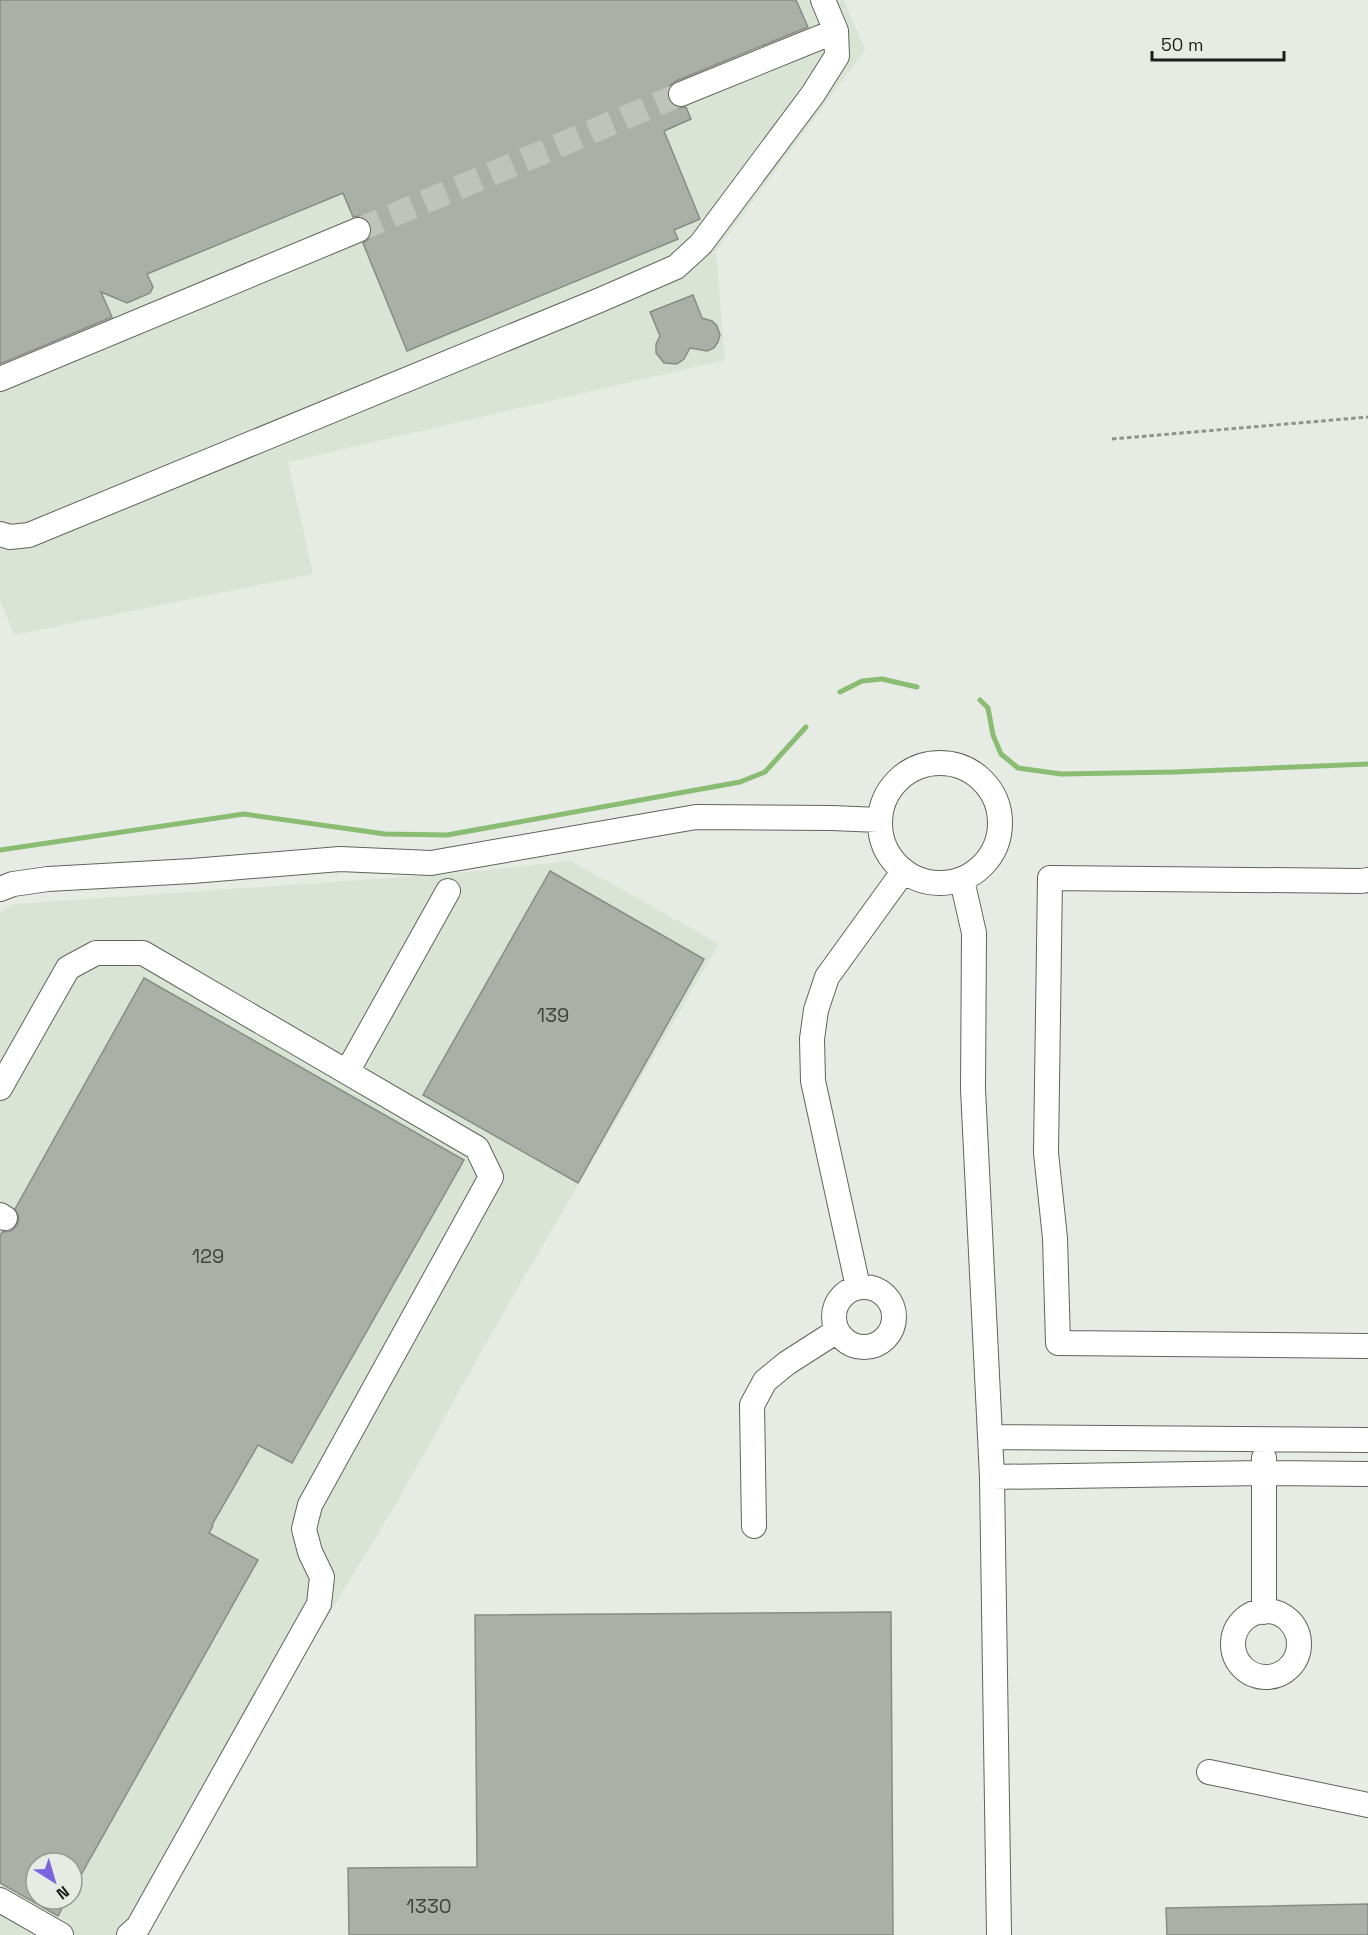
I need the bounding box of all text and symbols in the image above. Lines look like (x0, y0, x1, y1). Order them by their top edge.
scale bar (1152, 24, 1284, 62)
text: 50 m (1161, 33, 1203, 56)
house number: 139 (537, 1002, 569, 1028)
house number: 129 (192, 1243, 224, 1269)
north arrow (24, 1851, 84, 1911)
text: N (52, 1881, 73, 1904)
house number: 1330 (406, 1893, 452, 1919)

